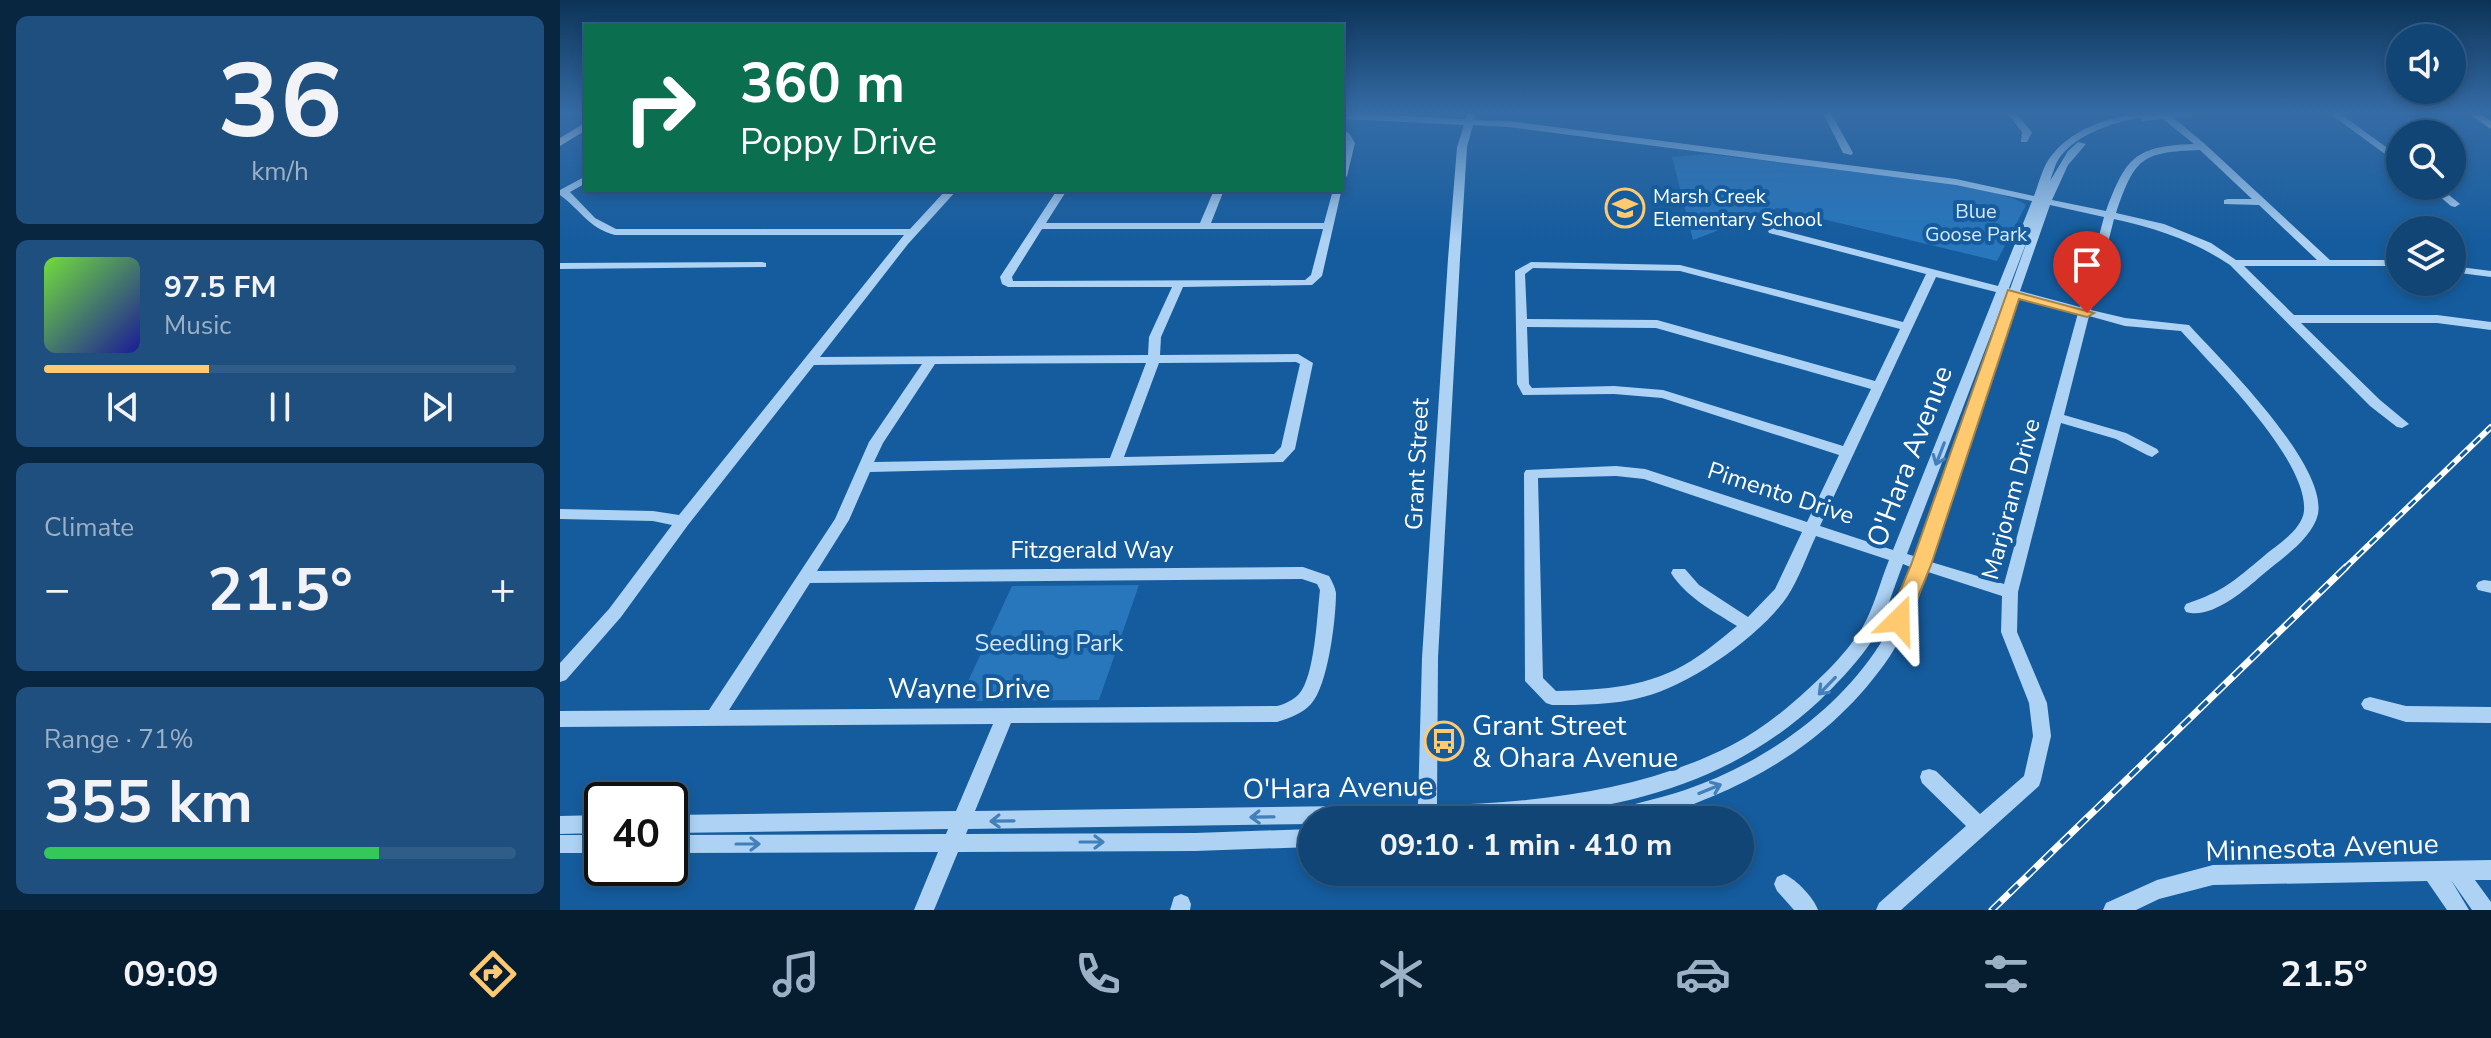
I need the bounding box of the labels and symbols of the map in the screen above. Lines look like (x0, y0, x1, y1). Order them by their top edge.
place label: Marsh Creek Elementary School (1653, 183, 1822, 233)
school or university icon: Marsh Creek Elementary School (1604, 187, 1646, 229)
park label: Blue Goose Park (1925, 198, 2028, 248)
pin (2053, 231, 2121, 313)
street label: O'Hara Avenue (1858, 360, 1962, 552)
street label: Grant Street (1398, 397, 1436, 531)
street label: Marjoram Drive (1974, 415, 2048, 583)
one-way arrow (1932, 441, 1946, 466)
street label: Pimento Drive (1704, 454, 1858, 532)
street label: Fitzgerald Way (1010, 534, 1174, 566)
position arrow (1857, 578, 1941, 662)
park label: Seedling Park (975, 627, 1124, 659)
street label: Wayne Drive (888, 670, 1050, 708)
one-way arrow (1817, 676, 1836, 696)
place label: Grant Street & Ohara Avenue (1472, 707, 1678, 777)
bus stop icon: Grant Street & Ohara Avenue (1423, 720, 1465, 762)
street label: O'Hara Avenue (1242, 767, 1434, 809)
one-way arrow (1697, 781, 1722, 796)
speed limit sign: 40 (584, 782, 688, 886)
one-way arrow (1249, 809, 1276, 824)
one-way arrow (989, 813, 1016, 829)
street label: Minnesota Avenue (2205, 825, 2439, 871)
one-way arrow (1078, 834, 1105, 850)
one-way arrow (734, 836, 761, 852)

